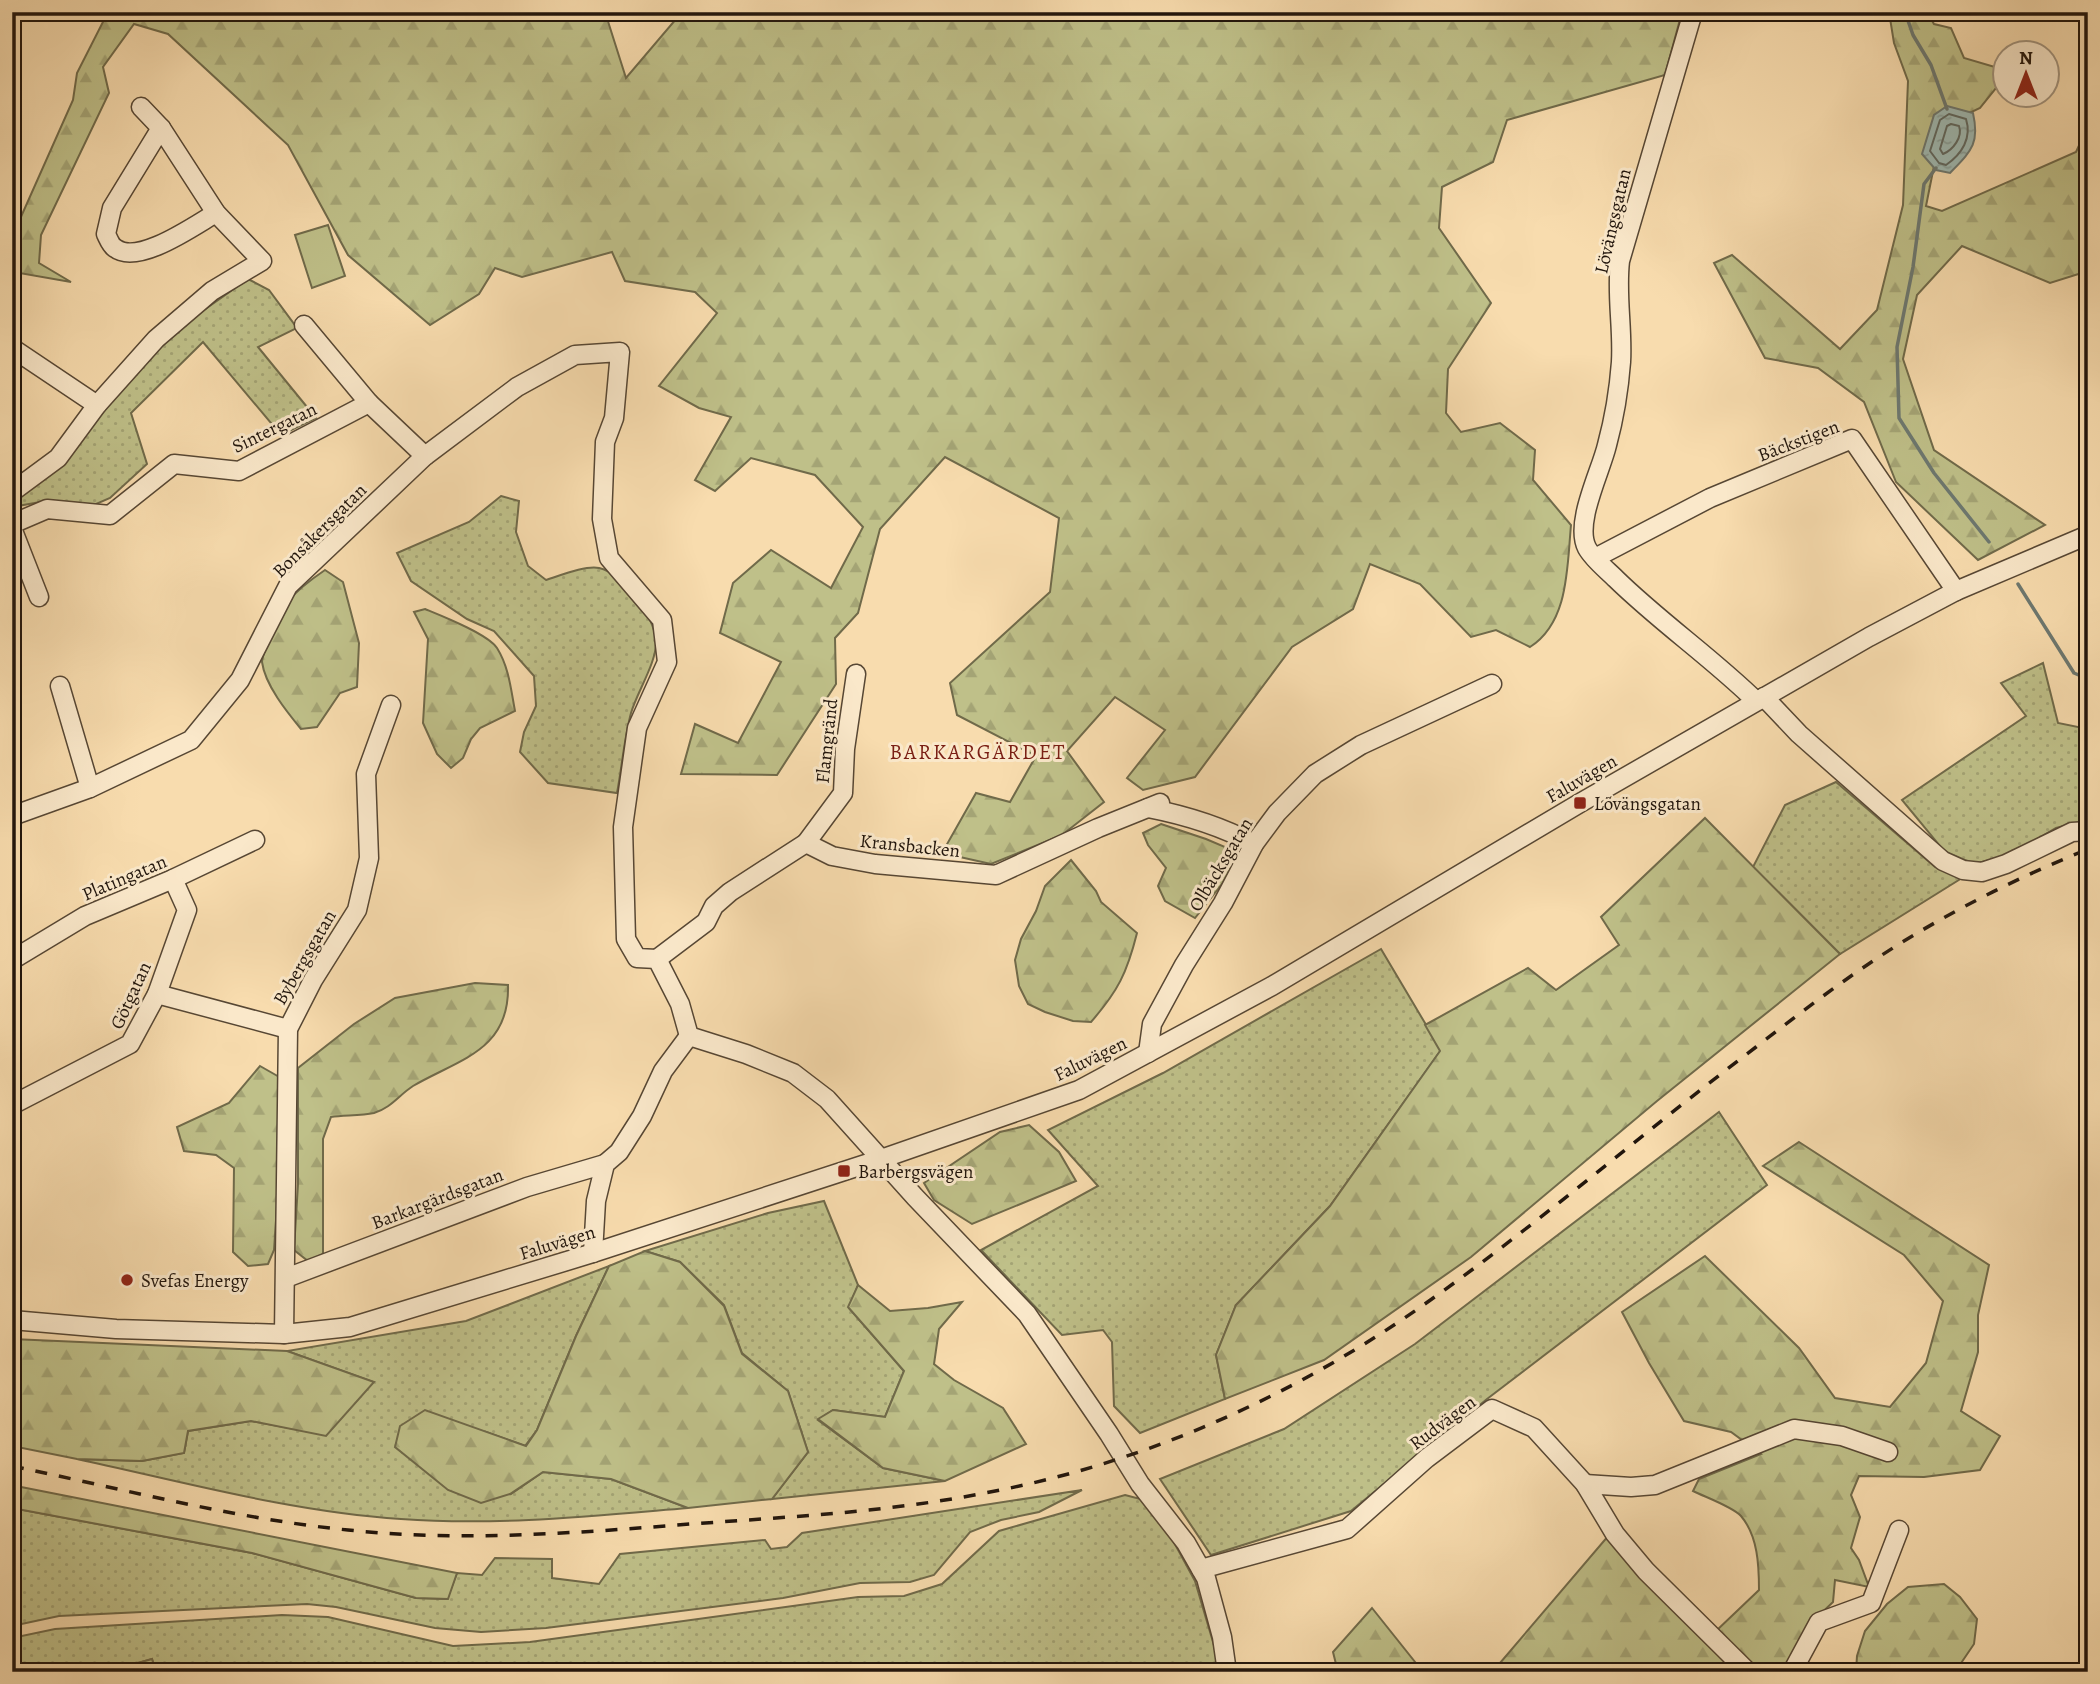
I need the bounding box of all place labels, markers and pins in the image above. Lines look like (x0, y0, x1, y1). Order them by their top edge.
place label: Lövängsgatan (1594, 791, 1701, 817)
marker: Lövängsgatan (1572, 795, 1588, 811)
place label: Barbergsvägen (858, 1159, 974, 1185)
marker: Barbergsvägen (836, 1163, 852, 1179)
place label: Svefas Energy (141, 1268, 249, 1294)
marker: Svefas Energy (119, 1272, 135, 1288)

